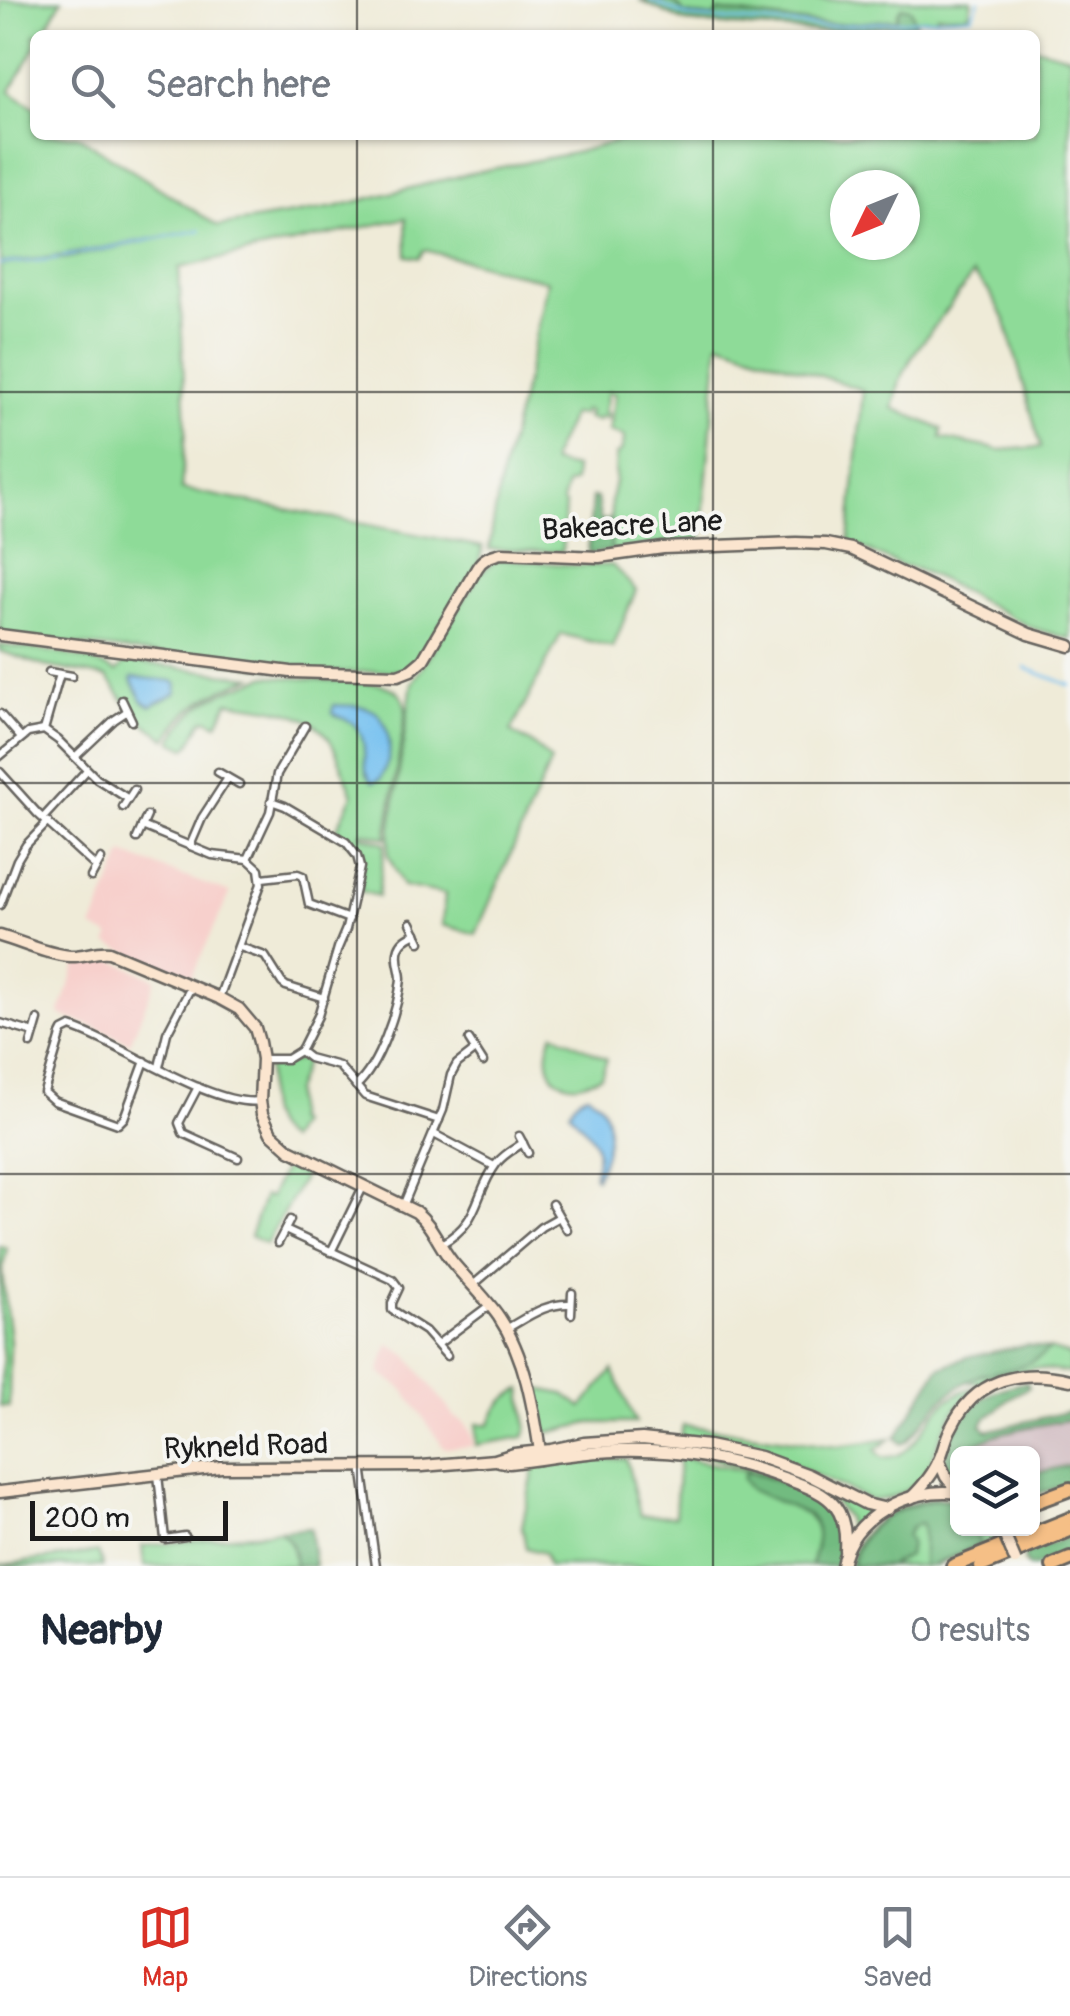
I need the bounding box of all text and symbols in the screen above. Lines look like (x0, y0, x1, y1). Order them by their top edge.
search box (30, 30, 1040, 140)
icon: search (65, 58, 120, 113)
text: Search here (145, 61, 331, 109)
north arrow (830, 170, 920, 260)
street label: Bakeacre Lane (541, 502, 723, 549)
street label: Rykneld Road (163, 1425, 329, 1468)
map controls (950, 1446, 1040, 1536)
button: layers (950, 1446, 1040, 1536)
scale bar (30, 1496, 228, 1540)
text: 200 m (45, 1501, 130, 1536)
text: Nearby (40, 1605, 162, 1657)
text: 0 results (910, 1611, 1030, 1651)
tab: Map (138, 1900, 193, 1995)
tab: Directions (468, 1900, 587, 1995)
tab: Saved (863, 1900, 932, 1995)

